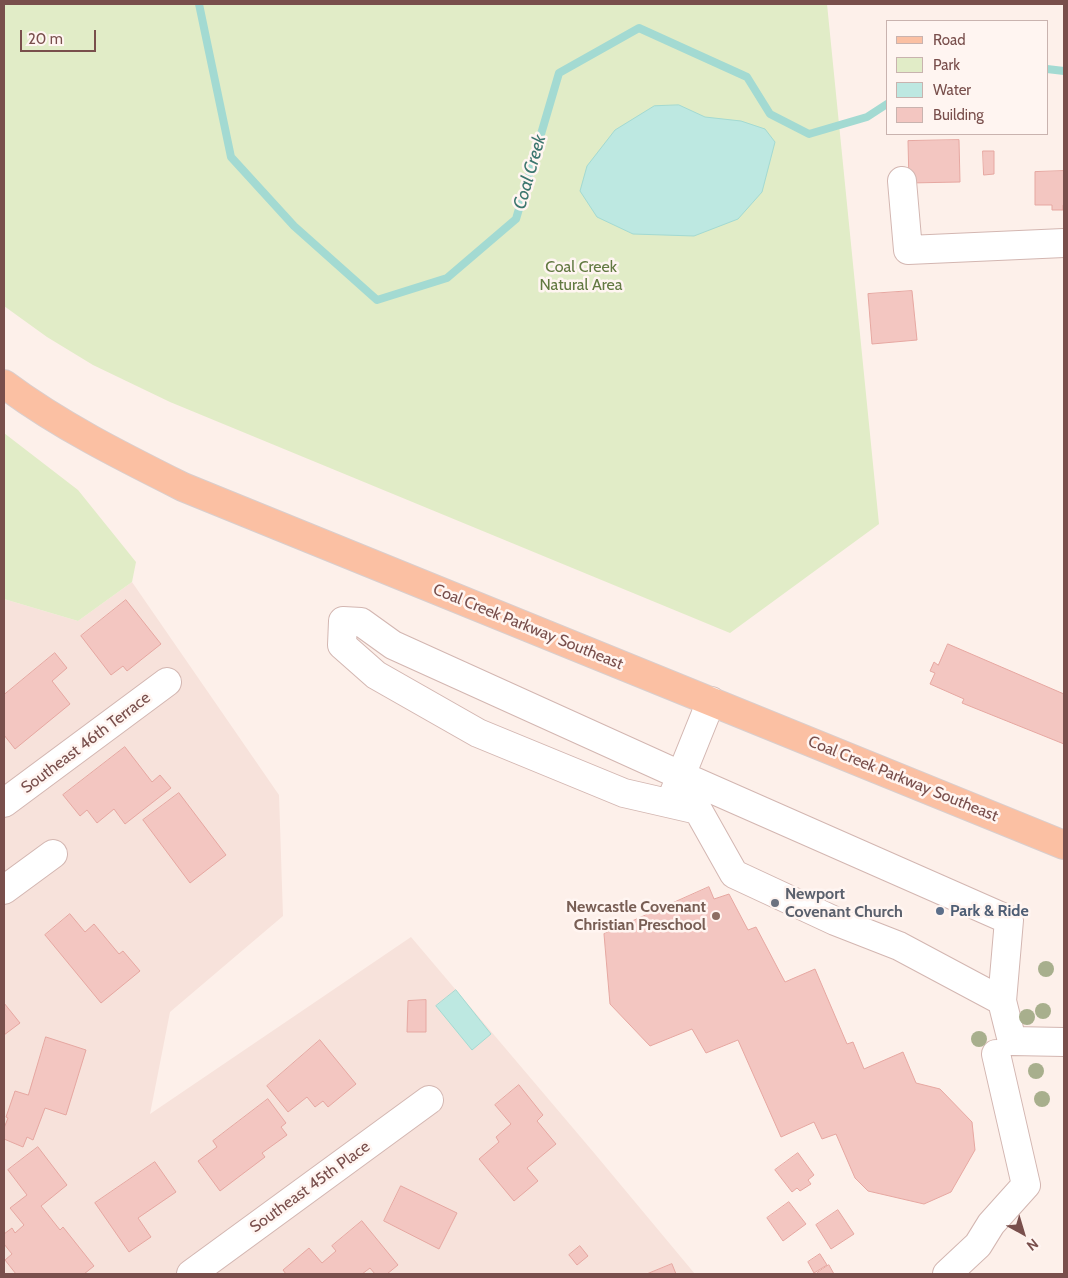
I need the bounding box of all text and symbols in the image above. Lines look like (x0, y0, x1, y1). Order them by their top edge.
scale bar (22, 20, 99, 52)
legend (886, 20, 1048, 135)
text: 20 m (28, 30, 63, 48)
text: Road (933, 31, 966, 49)
text: Park (933, 56, 960, 74)
text: Water (933, 81, 971, 99)
text: Building (933, 106, 984, 124)
water label: Coal Creek (509, 132, 551, 212)
park label: Coal Creek Natural Area (540, 257, 622, 295)
street label: Coal Creek Parkway Southeast (430, 580, 626, 674)
street label: Southeast 46th Terrace (18, 688, 154, 798)
street label: Coal Creek Parkway Southeast (805, 732, 1001, 826)
place label: Newport Covenant Church (785, 884, 903, 922)
place label: Newcastle Covenant Christian Preschool (566, 897, 706, 935)
marker: Newport Covenant Church (769, 897, 781, 909)
place label: Park & Ride (950, 901, 1029, 921)
marker: Park & Ride (934, 905, 946, 917)
marker: Newcastle Covenant Christian Preschool (710, 910, 722, 922)
street label: Southeast 45th Place (246, 1137, 374, 1237)
north arrow (998, 1208, 1048, 1258)
text: N (1023, 1235, 1042, 1255)

